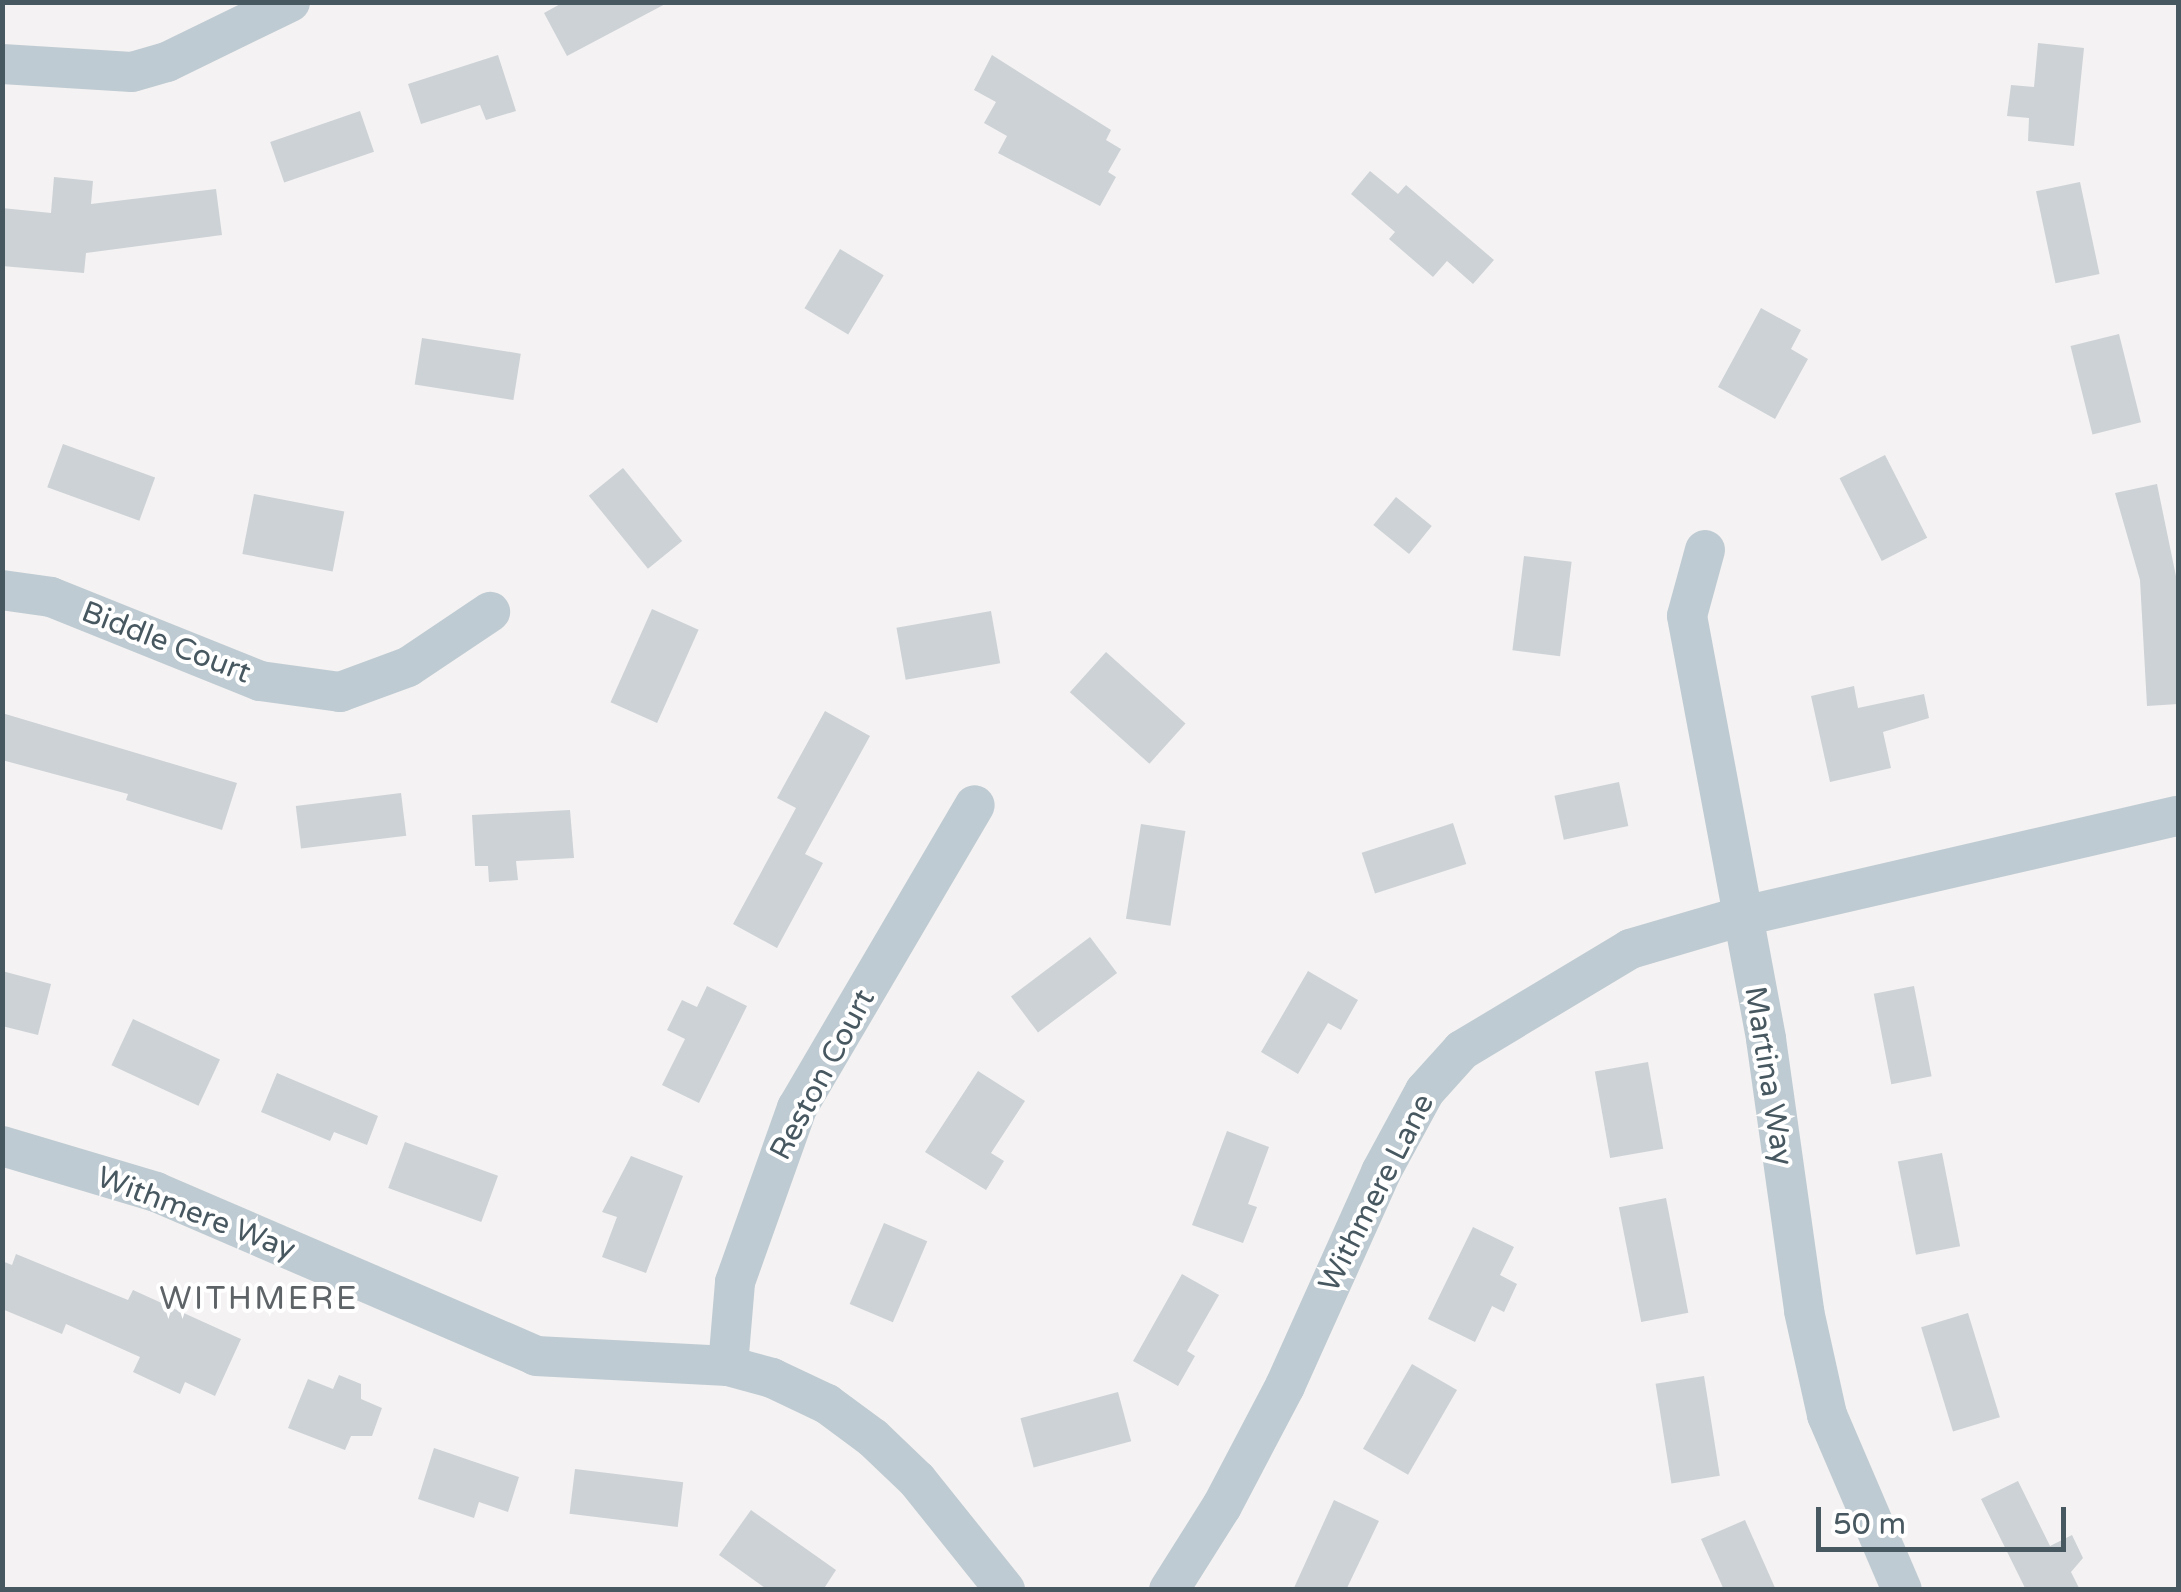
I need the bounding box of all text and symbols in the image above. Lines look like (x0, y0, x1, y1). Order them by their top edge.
street label: Biddle Court (76, 594, 256, 692)
street label: Reston Court (763, 984, 883, 1166)
street label: Martina Way (1736, 984, 1800, 1168)
street label: Withmere Lane (1312, 1088, 1442, 1298)
street label: Withmere Way (92, 1160, 300, 1268)
district label: WITHMERE (159, 1280, 359, 1318)
scale bar (1821, 1487, 2071, 1549)
text: 50 m (1833, 1506, 1906, 1543)

